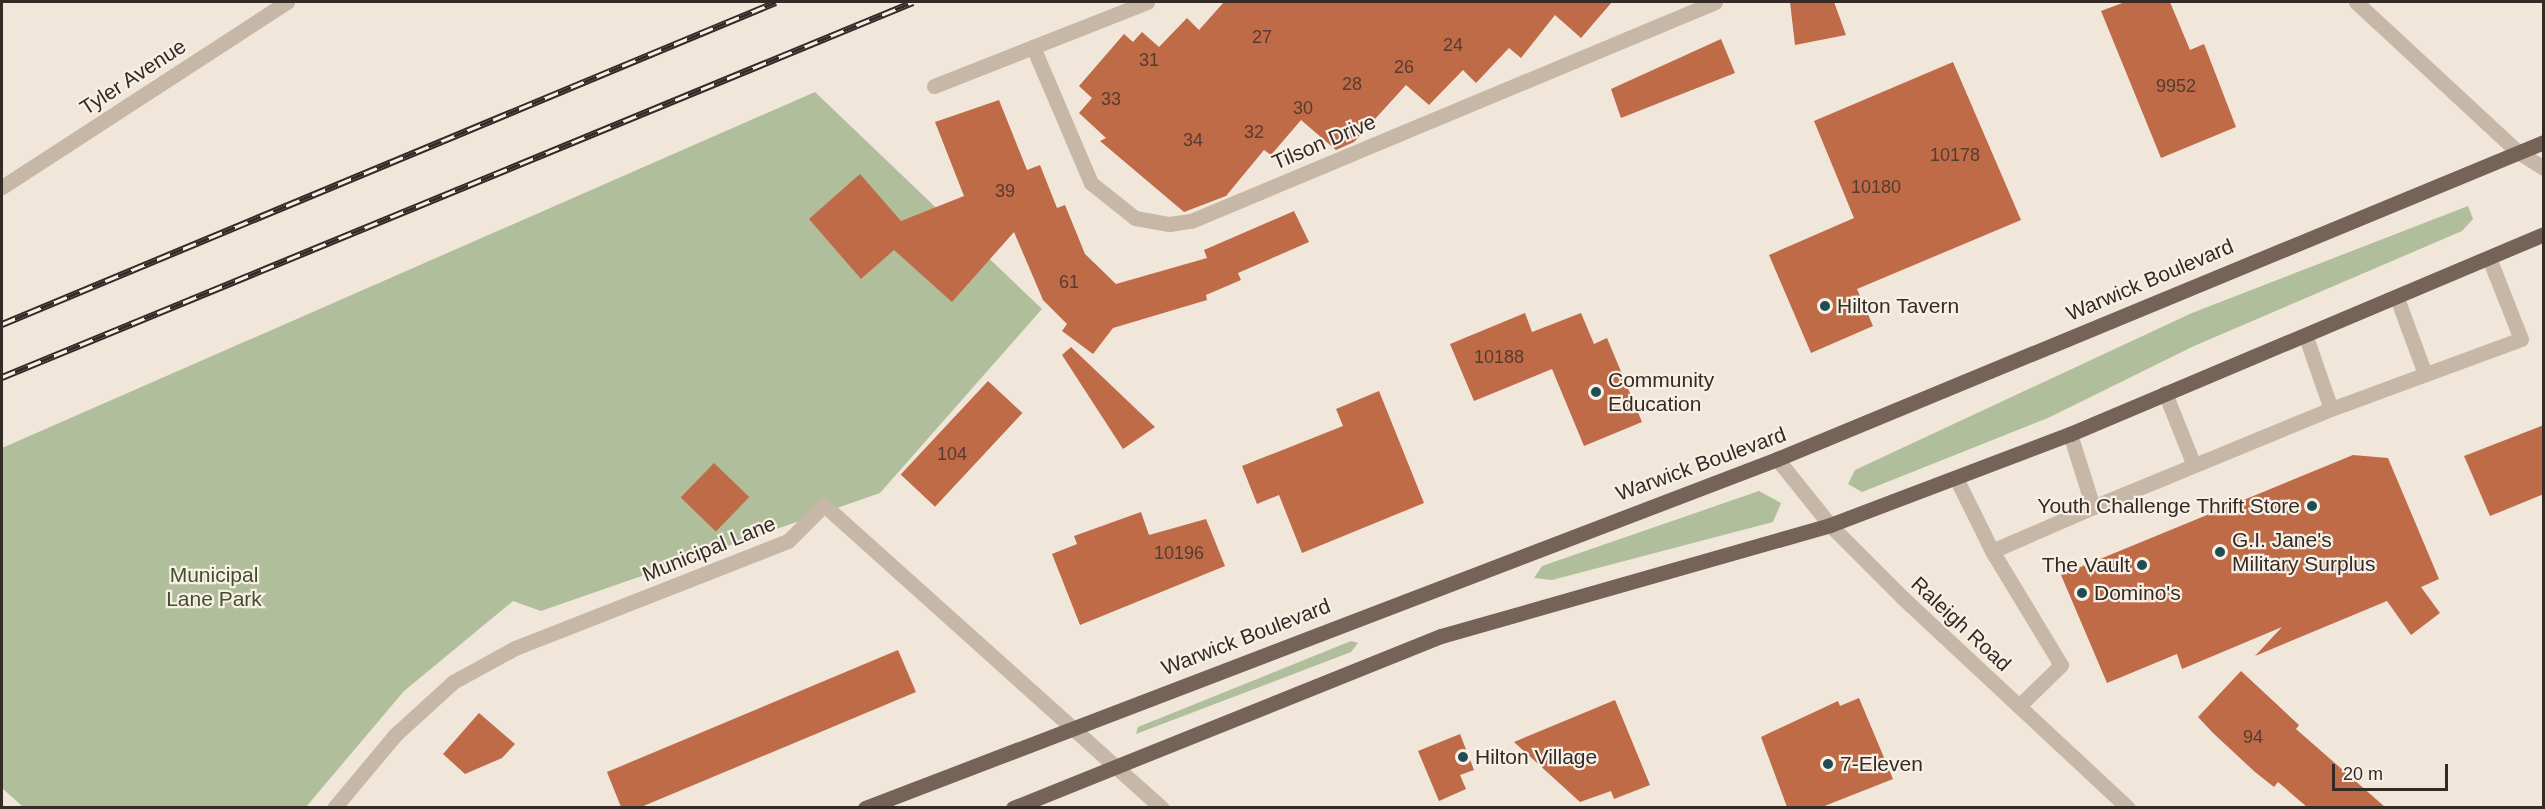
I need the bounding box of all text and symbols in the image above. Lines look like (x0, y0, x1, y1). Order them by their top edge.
house number: 27 (1252, 26, 1272, 48)
street label: Tyler Avenue (75, 33, 191, 121)
house number: 24 (1443, 34, 1463, 56)
house number: 31 (1139, 49, 1159, 71)
house number: 26 (1394, 56, 1414, 78)
house number: 28 (1342, 73, 1362, 95)
house number: 9952 (2156, 75, 2196, 97)
house number: 33 (1101, 88, 1121, 110)
house number: 30 (1293, 97, 1313, 119)
street label: Tilson Drive (1268, 109, 1380, 175)
house number: 32 (1244, 121, 1264, 143)
house number: 34 (1183, 129, 1203, 151)
house number: 10178 (1930, 144, 1980, 166)
house number: 10180 (1851, 176, 1901, 198)
house number: 39 (995, 180, 1015, 202)
street label: Warwick Boulevard (2063, 233, 2237, 327)
house number: 61 (1059, 271, 1079, 293)
place label: Hilton Tavern (1837, 293, 1960, 319)
marker: Hilton Tavern (1818, 299, 1832, 313)
house number: 10188 (1474, 346, 1524, 368)
place label: Community Education (1608, 367, 1714, 417)
marker: Community Education (1589, 385, 1603, 399)
street label: Warwick Boulevard (1613, 422, 1789, 506)
house number: 104 (937, 443, 967, 465)
place label: Youth Challenge Thrift Store (2037, 493, 2300, 519)
marker: Youth Challenge Thrift Store (2305, 499, 2319, 513)
street label: Municipal Lane (639, 511, 779, 587)
place label: G.I. Jane's Military Surplus (2232, 527, 2376, 577)
house number: 10196 (1154, 542, 1204, 564)
marker: G.I. Jane's Military Surplus (2213, 545, 2227, 559)
place label: The Vault (2042, 552, 2130, 578)
marker: The Vault (2135, 558, 2149, 572)
park label: Municipal Lane Park (166, 562, 262, 612)
street label: Raleigh Road (1906, 571, 2016, 677)
place label: Domino's (2094, 580, 2181, 606)
marker: Domino's (2075, 586, 2089, 600)
street label: Warwick Boulevard (1158, 593, 1334, 681)
house number: 94 (2243, 726, 2263, 748)
place label: Hilton Village (1475, 744, 1597, 770)
marker: Hilton Village (1456, 750, 1470, 764)
place label: 7-Eleven (1840, 751, 1923, 777)
scale bar (2335, 752, 2450, 790)
marker: 7-Eleven (1821, 757, 1835, 771)
text: 20 m (2343, 764, 2383, 784)

